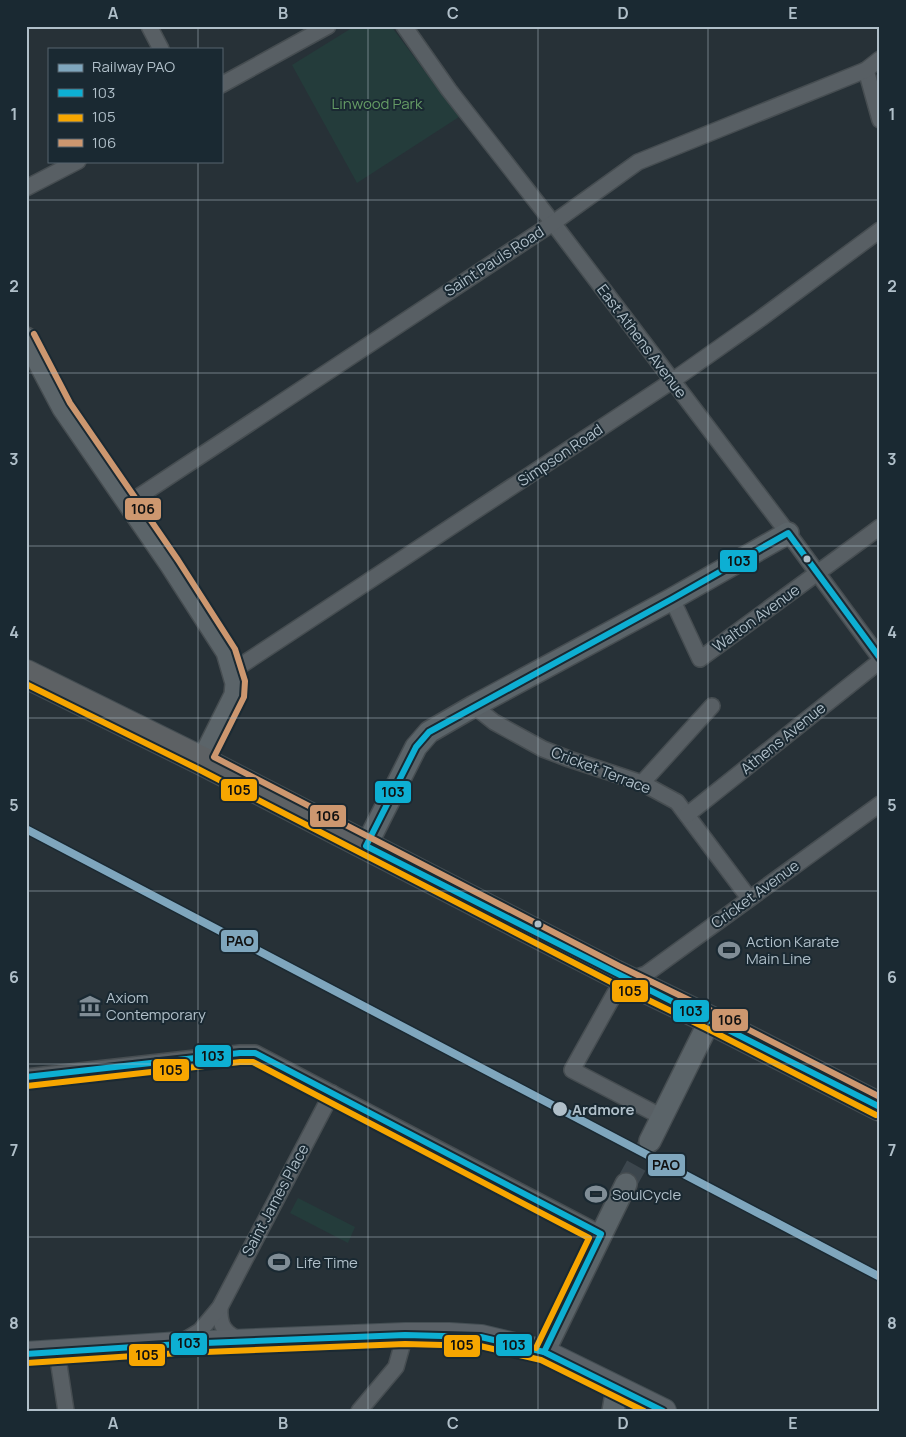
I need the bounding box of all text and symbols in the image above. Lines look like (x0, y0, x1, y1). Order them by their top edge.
text: A (108, 2, 119, 24)
text: B (278, 2, 288, 24)
text: C (447, 2, 459, 24)
text: D (617, 2, 629, 24)
text: E (788, 2, 798, 24)
legend (48, 48, 222, 162)
text: Railway PAO (92, 56, 175, 77)
text: 103 (92, 82, 115, 103)
park label: Linwood Park (332, 93, 423, 114)
text: 1 (10, 103, 18, 125)
text: 1 (888, 103, 896, 125)
text: 105 (92, 106, 116, 127)
text: 106 (92, 132, 116, 153)
street label: Saint Pauls Road (440, 221, 548, 301)
text: 2 (9, 275, 19, 297)
text: 2 (887, 275, 897, 297)
street label: East Athens Avenue (592, 280, 692, 402)
street label: Simpson Road (513, 419, 607, 491)
text: 3 (9, 448, 19, 470)
text: 3 (887, 448, 897, 470)
line badge: 106 (124, 497, 162, 521)
text: 106 (131, 499, 155, 518)
line badge: 103 (719, 549, 758, 573)
text: 103 (727, 551, 751, 570)
unlabelled marker (802, 554, 812, 564)
street label: Walton Avenue (708, 579, 804, 657)
text: 4 (9, 621, 19, 643)
text: 4 (887, 621, 897, 643)
street label: Athens Avenue (736, 697, 830, 779)
street label: Cricket Terrace (548, 741, 654, 799)
line badge: 105 (220, 778, 258, 802)
text: 105 (227, 780, 251, 799)
line badge: 103 (374, 780, 412, 804)
text: 103 (381, 782, 405, 801)
text: 5 (9, 794, 19, 816)
text: 5 (887, 794, 897, 816)
line badge: 106 (309, 804, 347, 828)
text: 106 (316, 806, 340, 825)
street label: Cricket Avenue (707, 855, 804, 933)
unlabelled marker (533, 919, 543, 929)
line badge: PAO (220, 929, 259, 953)
text: PAO (226, 931, 254, 950)
place label: Action Karate Main Line (746, 931, 839, 969)
sports icon: Action Karate Main Line (716, 937, 742, 963)
text: 6 (9, 966, 19, 988)
text: 6 (887, 966, 897, 988)
line badge: 105 (611, 979, 649, 1003)
text: 105 (618, 981, 642, 1000)
place label: Axiom Contemporary (106, 987, 206, 1025)
museum icon: Axiom Contemporary (77, 993, 103, 1019)
line badge: 103 (672, 999, 710, 1023)
text: 103 (679, 1001, 703, 1020)
line badge: 106 (711, 1008, 749, 1032)
text: 106 (718, 1010, 742, 1029)
line badge: 103 (194, 1044, 232, 1068)
text: 103 (201, 1046, 225, 1065)
line badge: 105 (152, 1058, 190, 1082)
text: 105 (159, 1060, 183, 1079)
place label: Ardmore (572, 1099, 635, 1120)
marker: Ardmore (551, 1100, 569, 1118)
text: 7 (10, 1139, 18, 1161)
text: 7 (888, 1139, 896, 1161)
street label: Saint James Place (237, 1140, 314, 1260)
line badge: PAO (647, 1153, 686, 1177)
text: PAO (652, 1155, 680, 1174)
sports icon: SoulCycle (583, 1181, 609, 1207)
place label: SoulCycle (612, 1184, 681, 1205)
sports icon: Life Time (266, 1249, 292, 1275)
place label: Life Time (296, 1252, 358, 1273)
text: 8 (9, 1312, 19, 1334)
text: 8 (887, 1312, 897, 1334)
line badge: 103 (170, 1332, 208, 1356)
text: 103 (177, 1333, 201, 1352)
line badge: 103 (495, 1333, 533, 1357)
line badge: 105 (443, 1334, 481, 1358)
text: 105 (450, 1335, 474, 1354)
text: 103 (502, 1335, 526, 1354)
line badge: 105 (128, 1343, 166, 1367)
text: 105 (135, 1345, 159, 1364)
text: A (108, 1412, 119, 1434)
text: B (278, 1412, 288, 1434)
text: C (447, 1412, 459, 1434)
text: D (617, 1412, 629, 1434)
text: E (788, 1412, 798, 1434)

